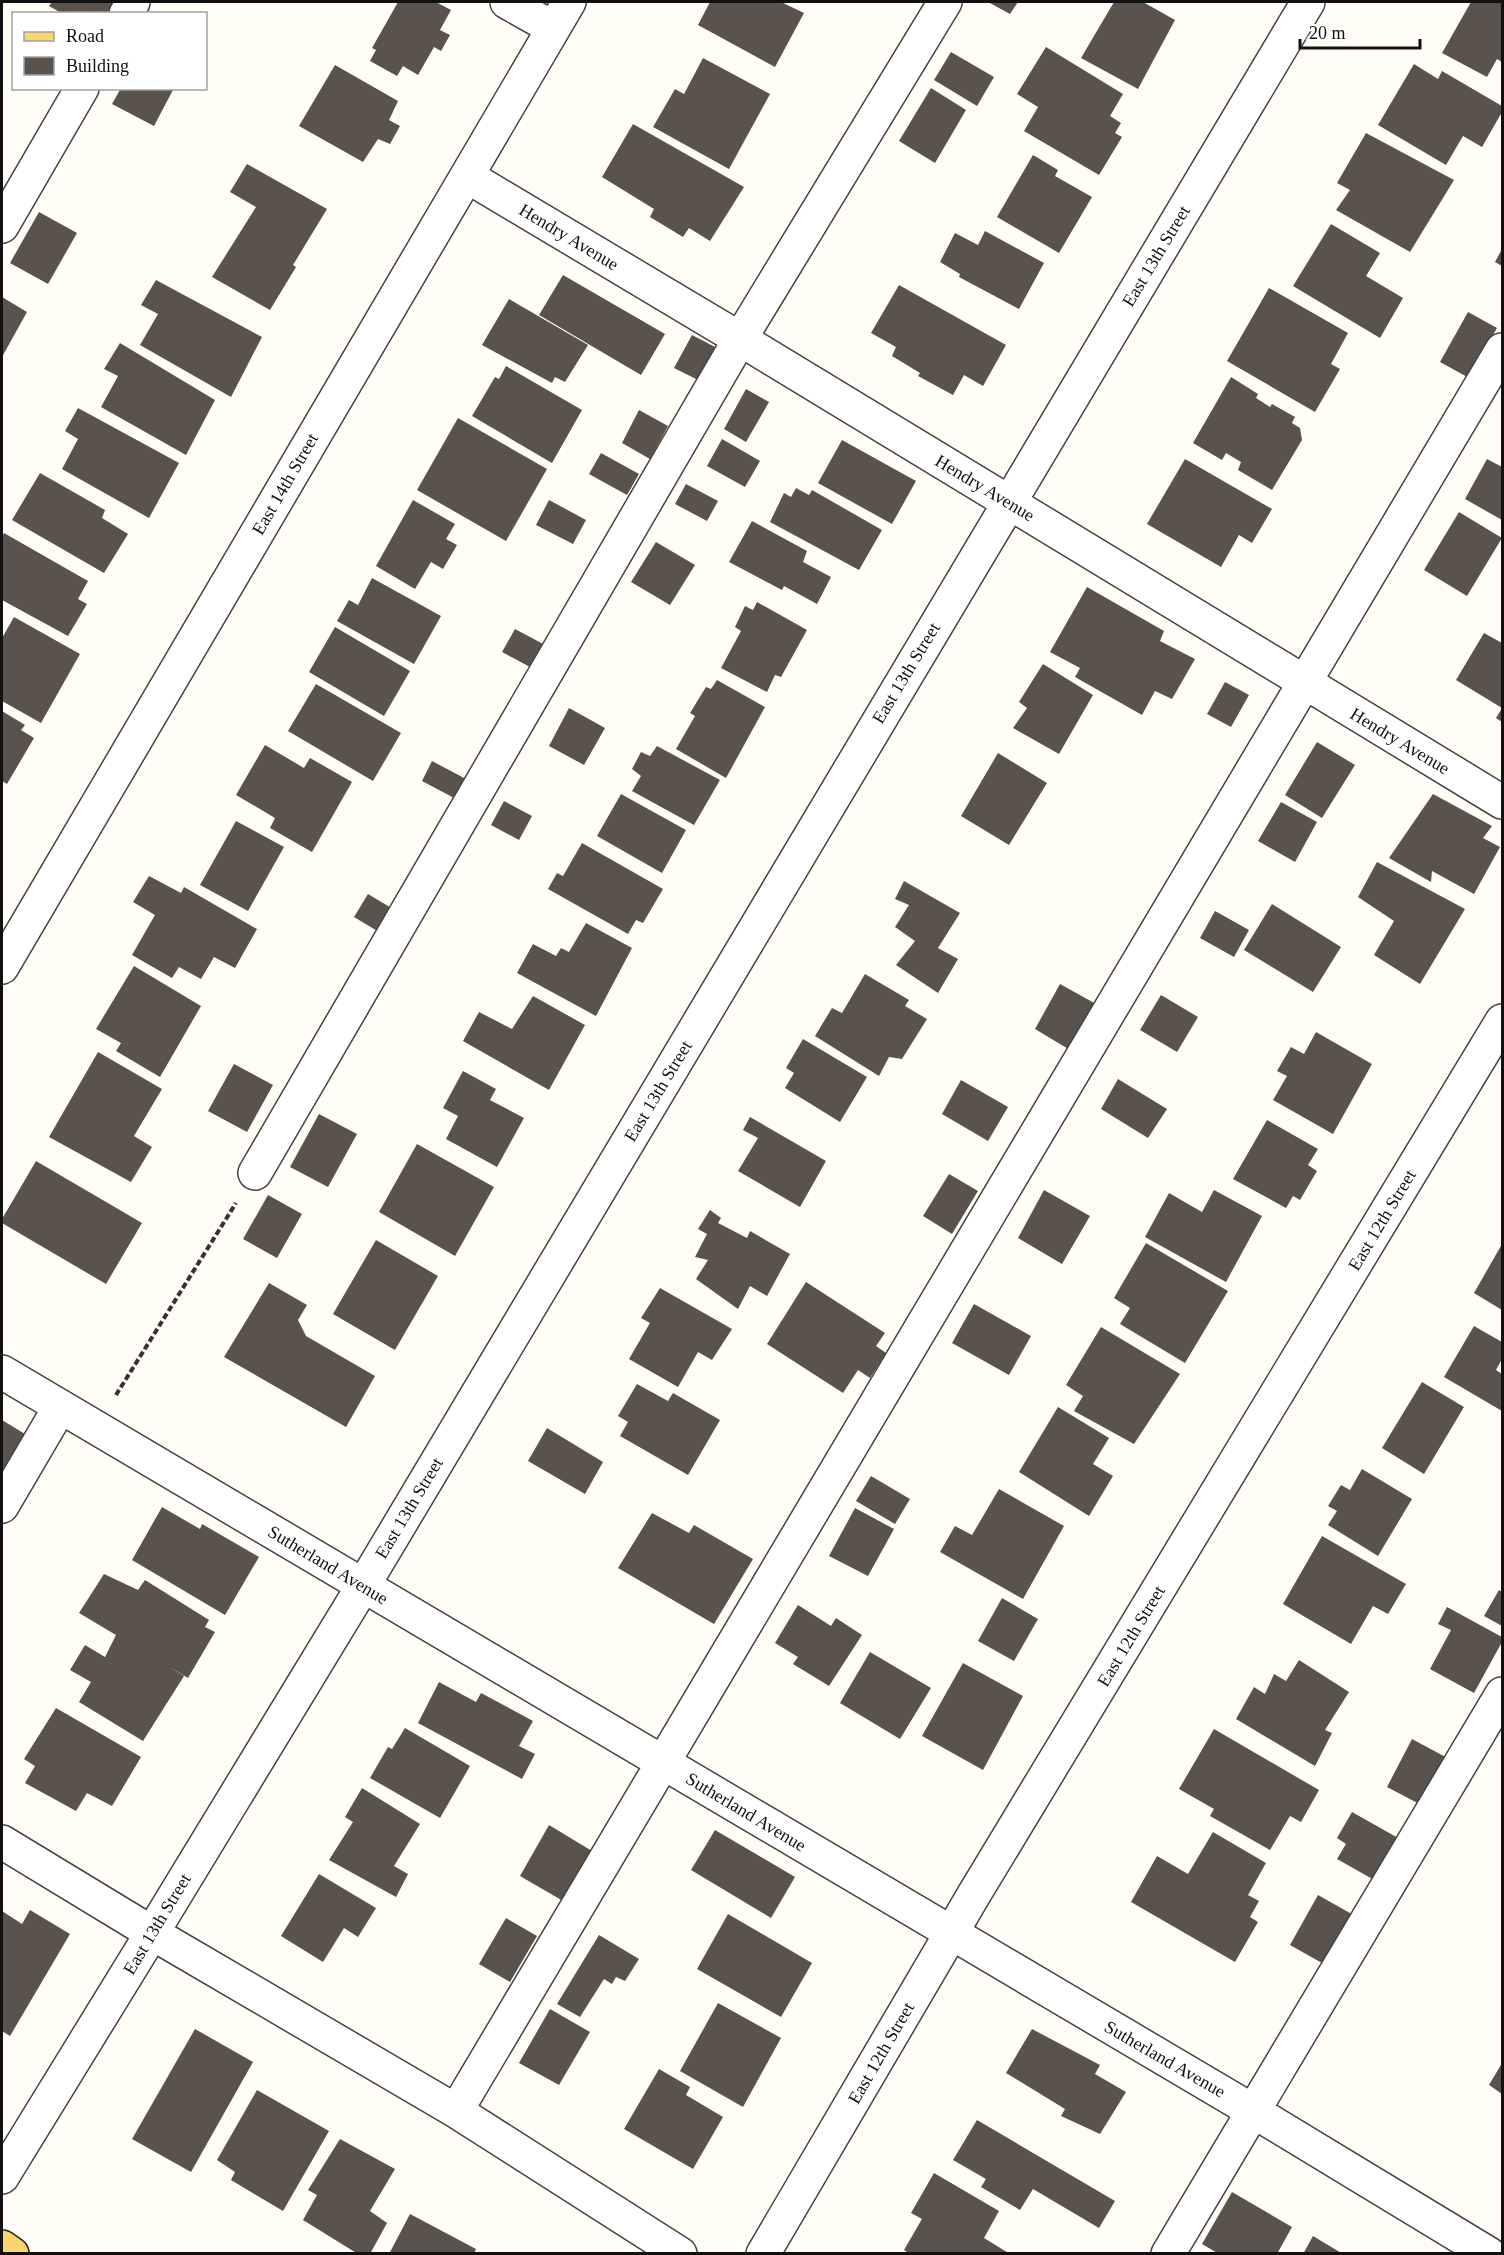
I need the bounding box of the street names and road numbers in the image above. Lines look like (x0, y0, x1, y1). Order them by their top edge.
street label: Hendry Avenue (516, 200, 622, 274)
street label: East 13th Street (1118, 202, 1194, 310)
street label: East 14th Street (248, 430, 322, 538)
street label: Hendry Avenue (932, 451, 1038, 525)
street label: East 13th Street (868, 619, 944, 727)
street label: Hendry Avenue (1347, 704, 1453, 778)
street label: East 13th Street (620, 1037, 696, 1145)
street label: East 12th Street (1344, 1166, 1420, 1274)
street label: East 13th Street (371, 1454, 447, 1562)
street label: Sutherland Avenue (265, 1521, 392, 1609)
street label: East 12th Street (1093, 1582, 1169, 1690)
street label: Sutherland Avenue (683, 1768, 810, 1856)
street label: East 13th Street (119, 1870, 195, 1978)
street label: East 12th Street (844, 1999, 918, 2107)
street label: Sutherland Avenue (1101, 2016, 1229, 2102)

